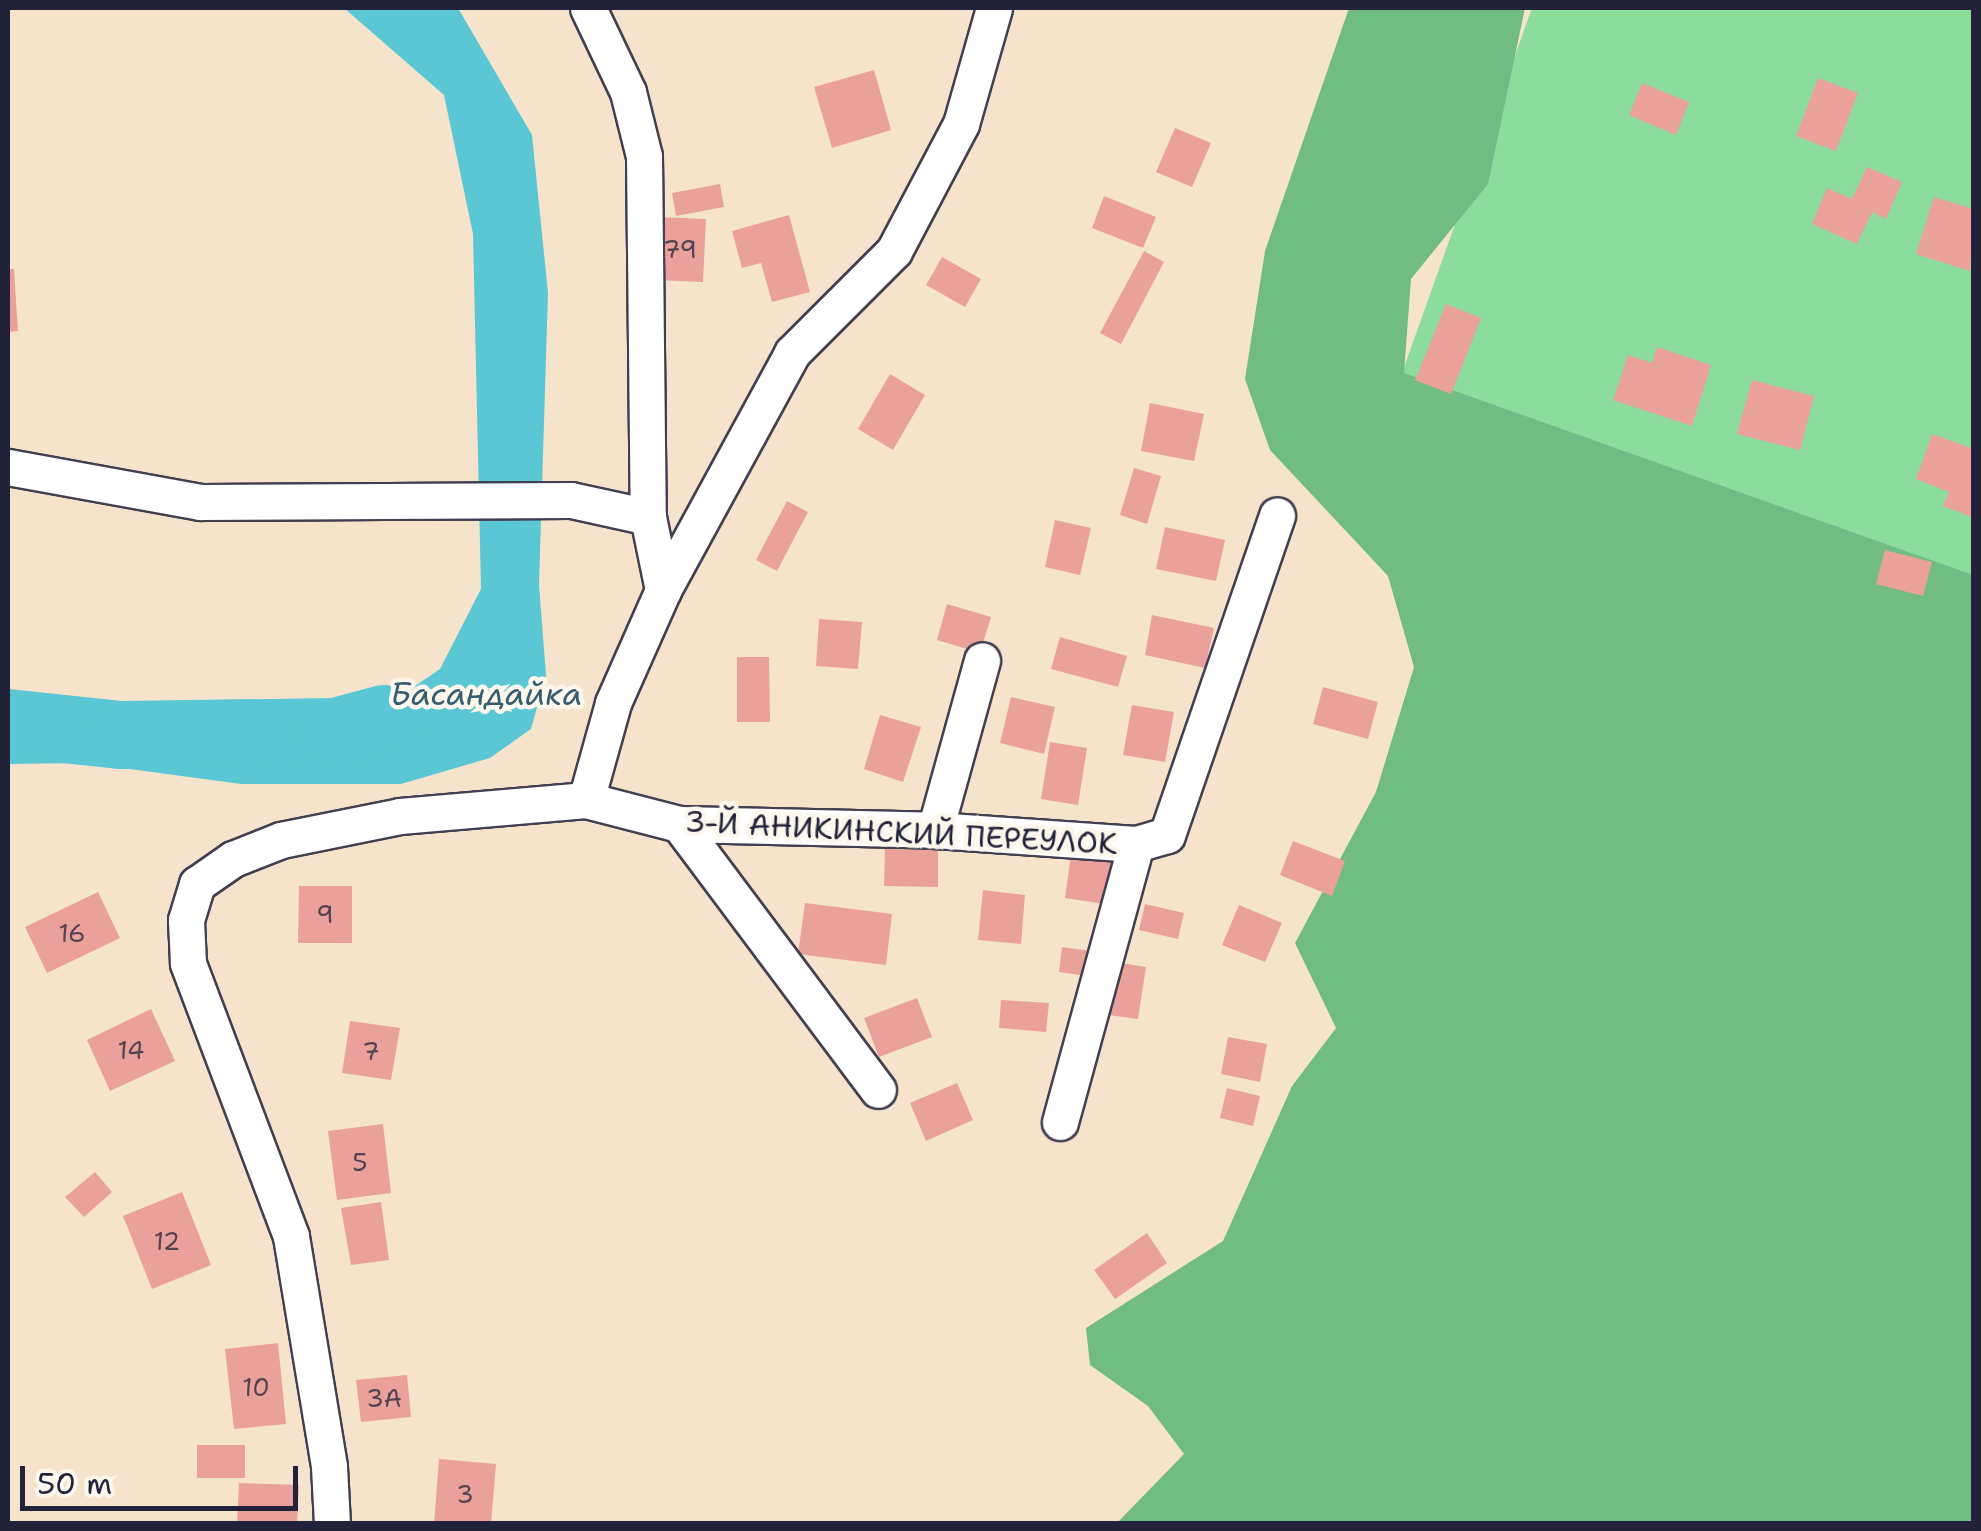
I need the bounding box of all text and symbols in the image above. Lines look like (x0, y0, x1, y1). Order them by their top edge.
house number: 79 (663, 234, 697, 264)
water label: Басандайка (390, 675, 582, 713)
street label: 3-Й АНИКИНСКИЙ ПЕРЕУЛОК (684, 804, 1118, 862)
house number: 9 (316, 899, 334, 929)
house number: 16 (58, 918, 86, 948)
house number: 14 (118, 1035, 144, 1065)
house number: 7 (362, 1036, 380, 1066)
house number: 5 (352, 1147, 368, 1177)
house number: 12 (154, 1226, 180, 1256)
house number: 10 (242, 1372, 270, 1402)
house number: 3А (366, 1383, 402, 1413)
scale bar (25, 1446, 302, 1508)
text: 50 m (37, 1463, 112, 1504)
house number: 3 (456, 1479, 474, 1509)

